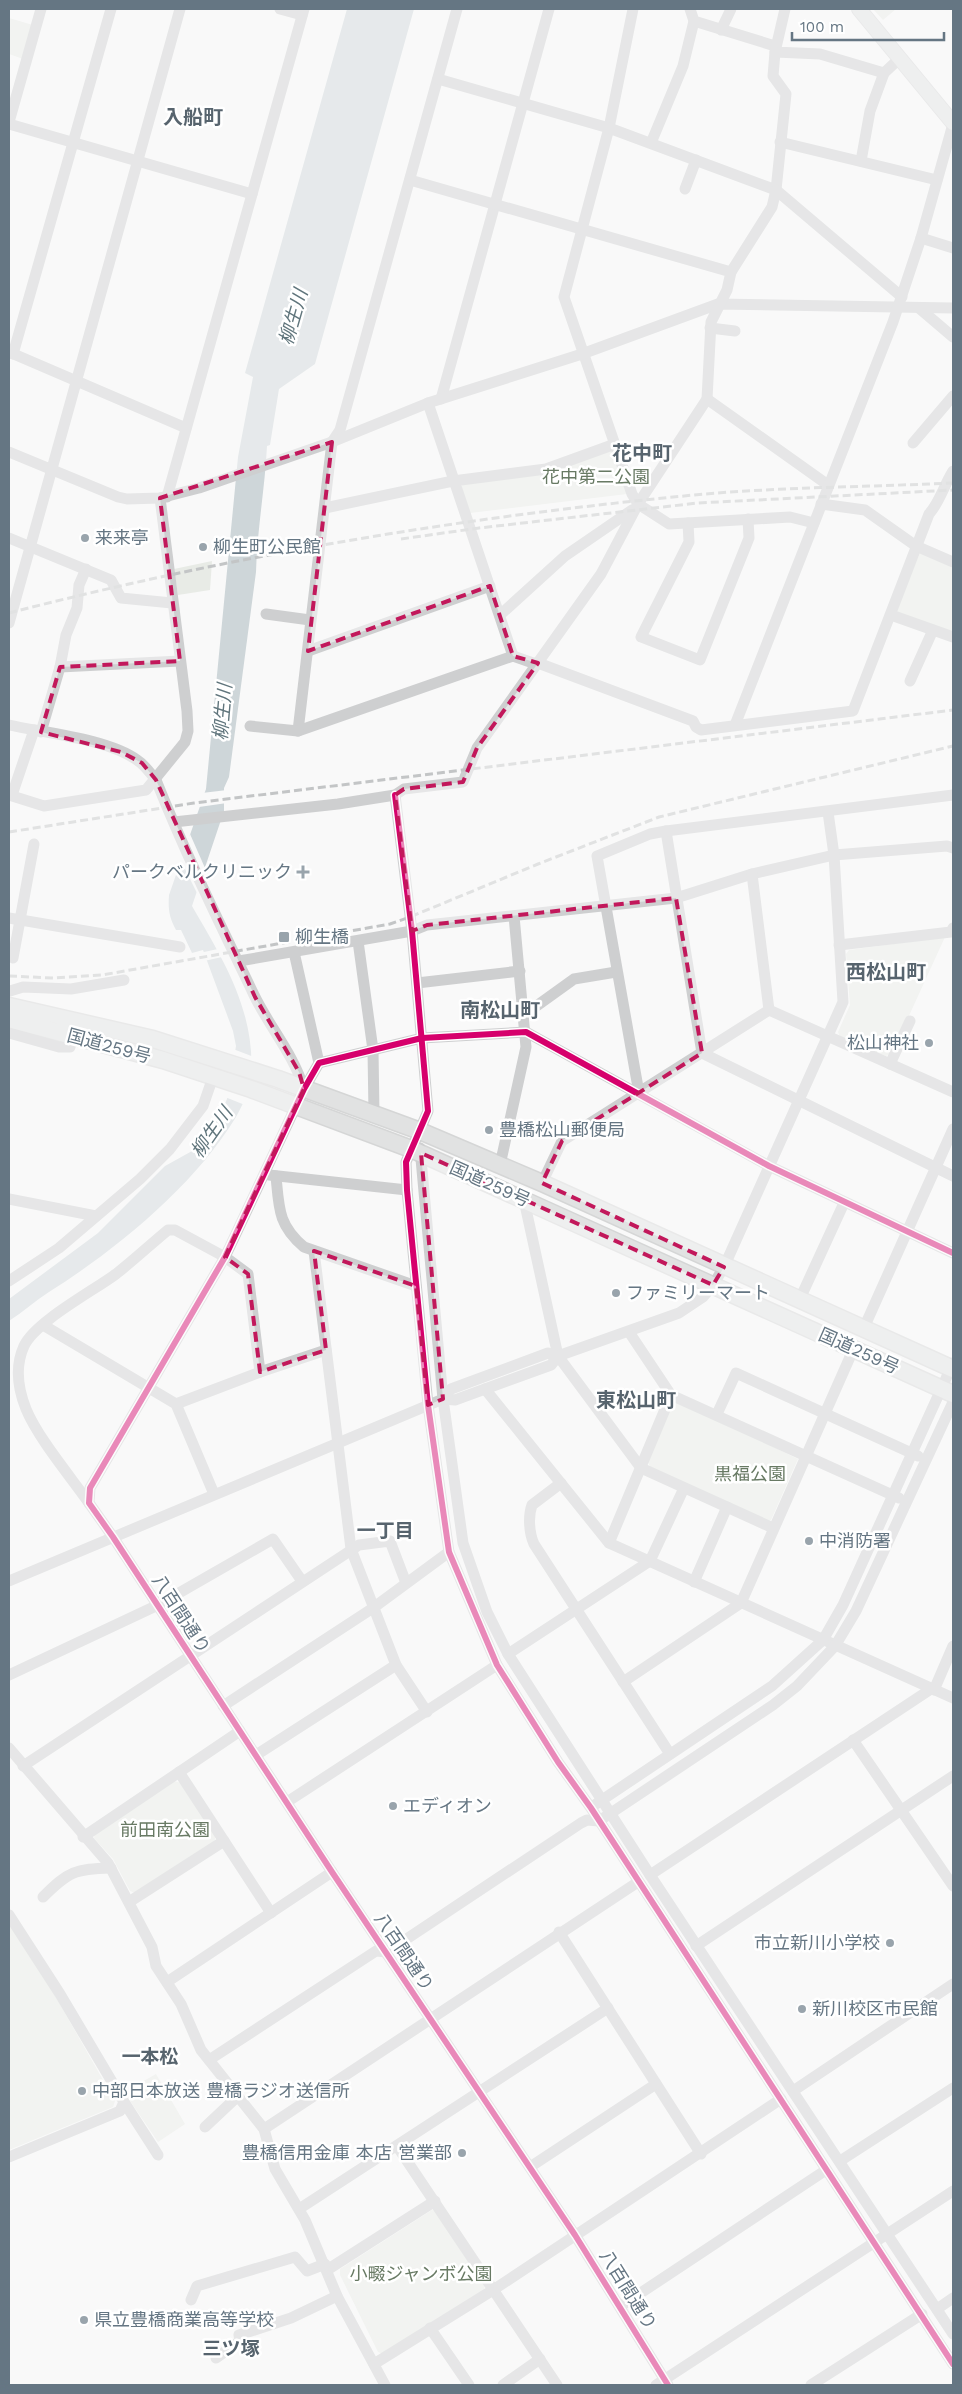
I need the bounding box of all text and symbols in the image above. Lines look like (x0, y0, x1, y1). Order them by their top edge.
scale bar (792, 10, 944, 42)
text: 100 m (800, 18, 844, 36)
district label: 入船町 (163, 105, 223, 129)
water label: 柳生川 (275, 285, 313, 348)
district label: 花中町 (612, 441, 672, 465)
park label: 花中第二公園 (542, 466, 650, 487)
place label: 来来亭 (95, 527, 149, 548)
marker: 来来亭 (79, 532, 91, 544)
place label: 柳生町公民館 (213, 536, 321, 557)
marker: 柳生町公民館 (197, 541, 209, 553)
water label: 柳生川 (209, 681, 237, 741)
place label: パークベルクリニック (112, 861, 292, 882)
marker: パークベルクリニック (296, 865, 310, 879)
place label: 柳生橋 (295, 926, 349, 947)
marker: 柳生橋 (277, 930, 291, 944)
district label: 西松山町 (846, 960, 926, 984)
district label: 南松山町 (460, 998, 540, 1022)
street label: 国道259号 (65, 1024, 153, 1067)
place label: 松山神社 (847, 1032, 919, 1053)
marker: 松山神社 (923, 1037, 935, 1049)
water label: 柳生川 (186, 1101, 238, 1162)
place label: 豊橋松山郵便局 (499, 1119, 625, 1140)
marker: 豊橋松山郵便局 (483, 1124, 495, 1136)
street label: 国道259号 (447, 1156, 534, 1211)
place label: ファミリーマート (626, 1282, 770, 1303)
marker: ファミリーマート (610, 1287, 622, 1299)
street label: 国道259号 (816, 1323, 903, 1378)
district label: 東松山町 (596, 1388, 676, 1412)
park label: 黒福公園 (714, 1463, 786, 1484)
district label: 一丁目 (356, 1519, 414, 1542)
place label: 中消防署 (819, 1530, 891, 1551)
marker: 中消防署 (803, 1535, 815, 1547)
street label: 八百間通り (148, 1570, 215, 1657)
place label: エディオン (403, 1795, 492, 1816)
marker: エディオン (387, 1800, 399, 1812)
park label: 前田南公園 (120, 1819, 210, 1840)
street label: 八百間通り (371, 1909, 438, 1995)
place label: 市立新川小学校 (754, 1932, 880, 1953)
marker: 市立新川小学校 (884, 1937, 896, 1949)
place label: 新川校区市民館 (812, 1998, 938, 2019)
marker: 新川校区市民館 (796, 2003, 808, 2015)
district label: 一本松 (121, 2045, 179, 2068)
place label: 中部日本放送 豊橋ラジオ送信所 (92, 2080, 350, 2101)
marker: 中部日本放送 豊橋ラジオ送信所 (76, 2085, 88, 2097)
place label: 豊橋信用金庫 本店 営業部 (242, 2142, 452, 2163)
marker: 豊橋信用金庫 本店 営業部 (456, 2147, 468, 2159)
street label: 八百間通り (596, 2246, 661, 2333)
park label: 小畷ジャンボ公園 (349, 2263, 493, 2284)
place label: 県立豊橋商業高等学校 (94, 2309, 274, 2330)
marker: 県立豊橋商業高等学校 (78, 2314, 90, 2326)
district label: 三ツ塚 (202, 2337, 260, 2360)

